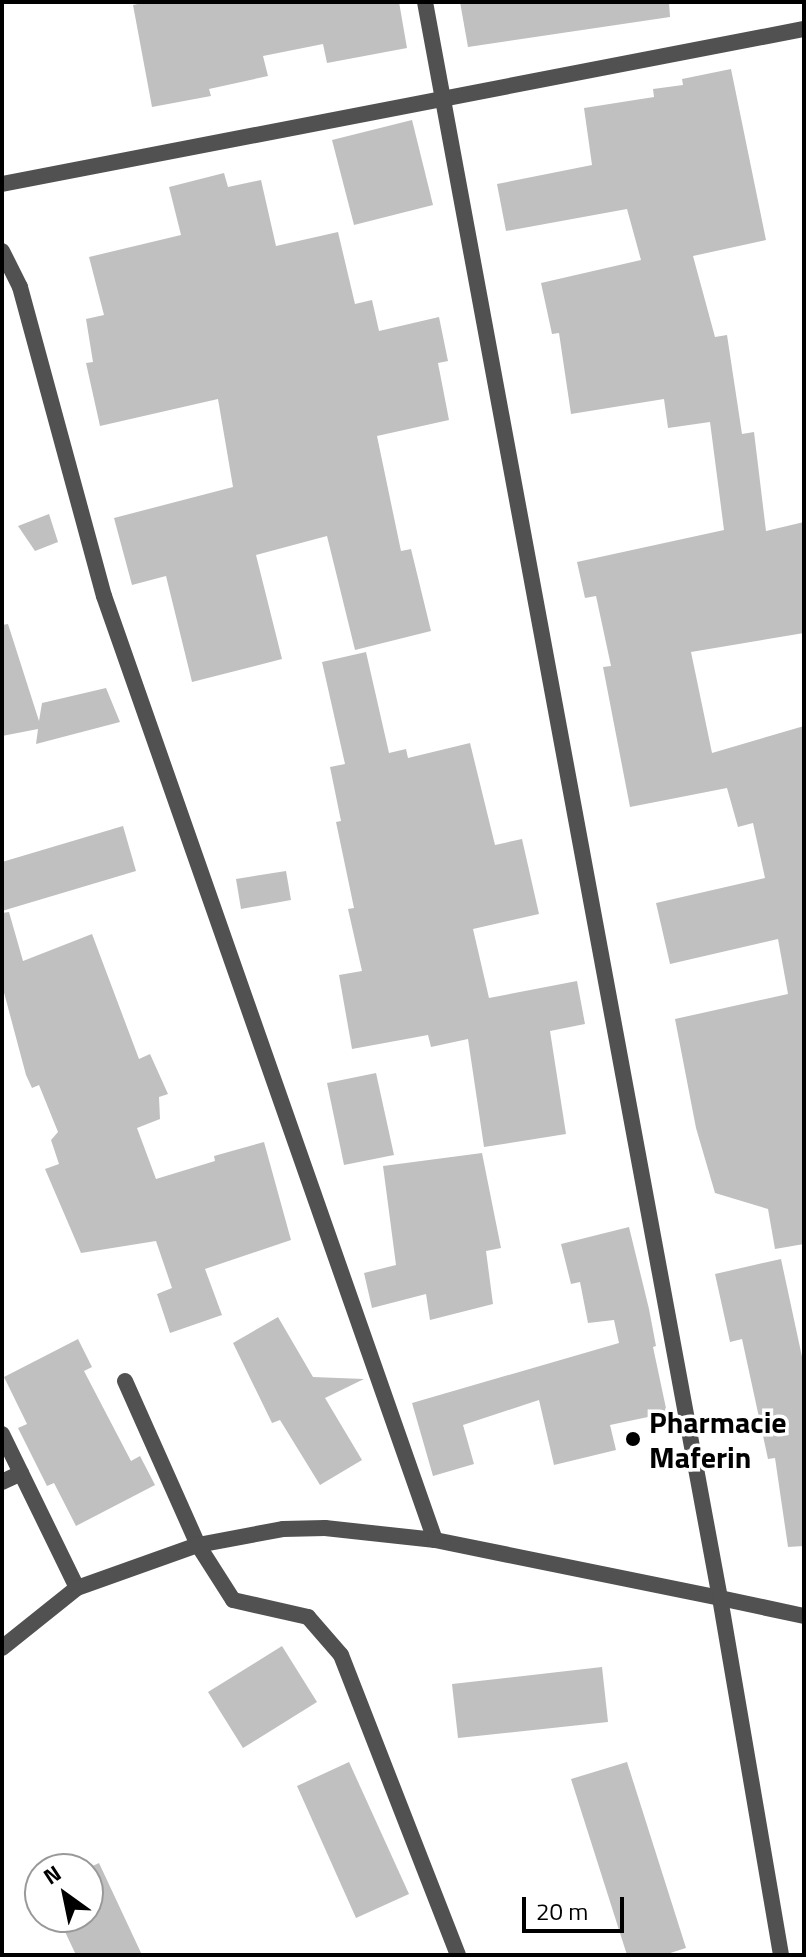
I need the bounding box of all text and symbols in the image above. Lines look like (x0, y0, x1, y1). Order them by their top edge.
place label: Pharmacie Maferin (649, 1404, 787, 1474)
marker: Pharmacie Maferin (624, 1430, 642, 1448)
north arrow (24, 1853, 104, 1933)
text: N (36, 1856, 68, 1893)
scale bar (526, 1881, 628, 1931)
text: 20 m (536, 1893, 588, 1929)

